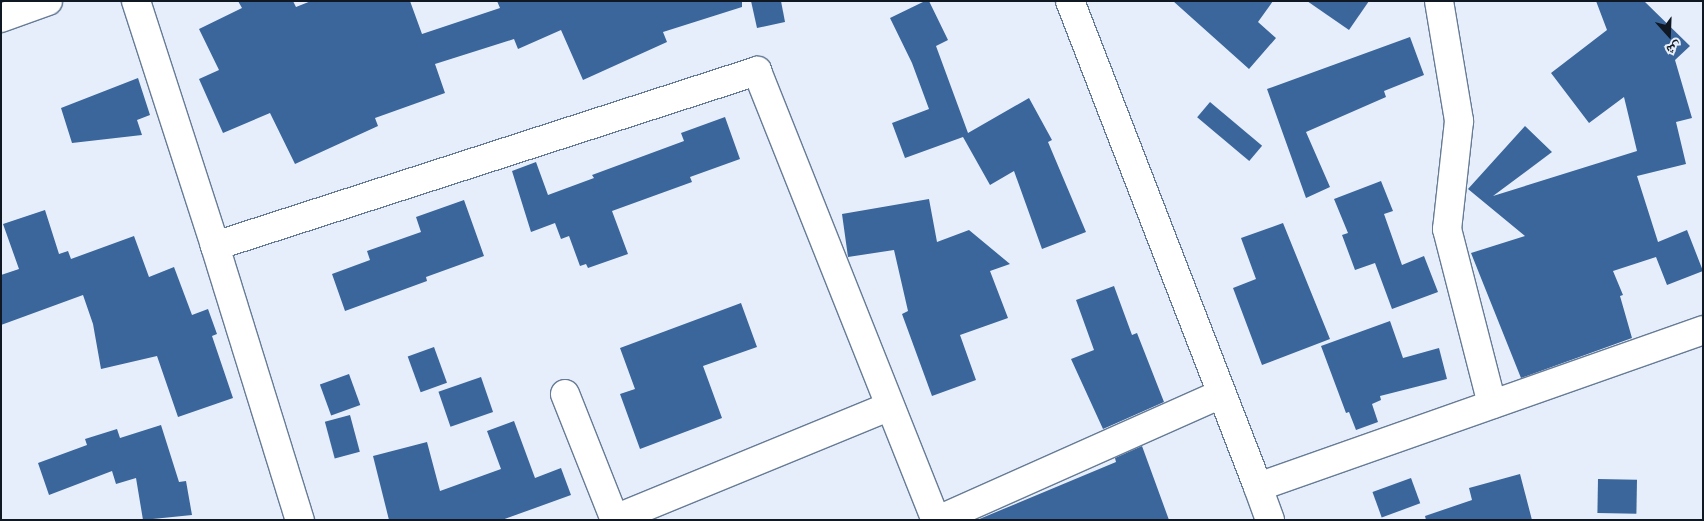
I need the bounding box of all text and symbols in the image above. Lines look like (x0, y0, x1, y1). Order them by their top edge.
north arrow (1644, 10, 1694, 60)
text: ش (1664, 38, 1684, 60)

